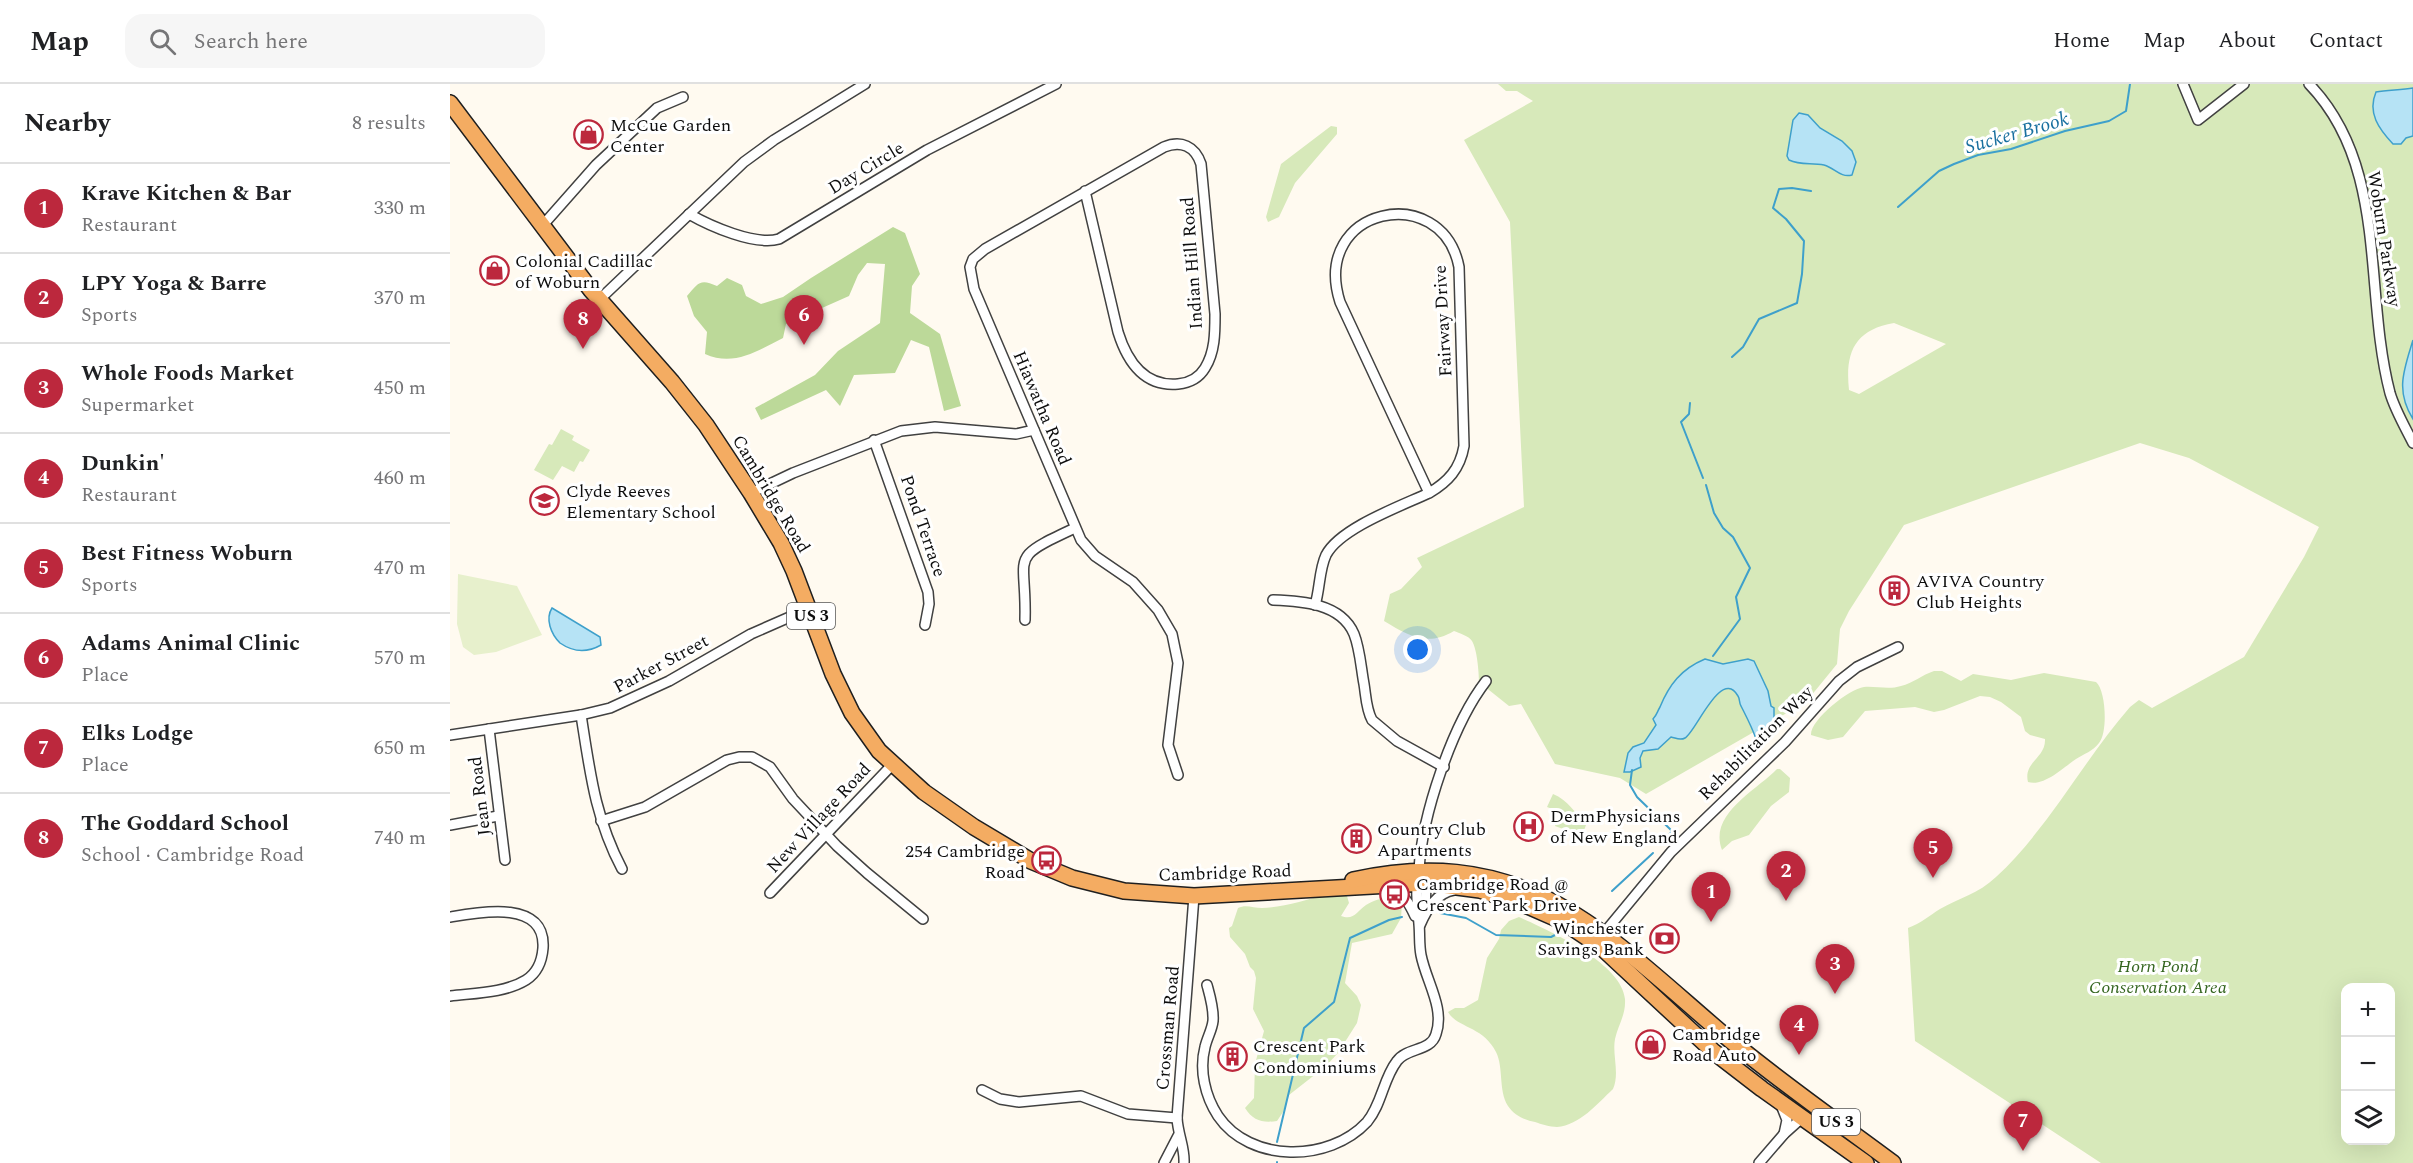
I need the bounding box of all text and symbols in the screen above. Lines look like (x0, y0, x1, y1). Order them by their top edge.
search box (125, 14, 545, 68)
text: Map (30, 20, 89, 63)
icon: search (146, 25, 179, 58)
text: Search here (194, 25, 308, 58)
text: Home (2053, 25, 2110, 57)
text: Map (2143, 25, 2185, 57)
text: About (2218, 25, 2276, 57)
text: Contact (2309, 25, 2383, 57)
text: Nearby (24, 103, 110, 143)
water label: Sucker Brook (1961, 104, 2073, 162)
text: 8 results (352, 108, 426, 138)
place label: McCue Garden Center (610, 112, 731, 160)
shop icon: McCue Garden Center (573, 119, 605, 151)
street label: Day Circle (823, 135, 909, 201)
street label: Woburn Parkway (2360, 169, 2408, 310)
text: Krave Kitchen & Bar (81, 177, 291, 210)
text: 1 (38, 193, 49, 223)
text: 330 m (374, 193, 426, 223)
street label: Indian Hill Road (1174, 196, 1210, 330)
text: Restaurant (81, 210, 177, 240)
place label: Colonial Cadillac of Woburn (515, 248, 653, 296)
shop icon: Colonial Cadillac of Woburn (478, 255, 510, 287)
street label: Fairway Drive (1427, 264, 1459, 378)
text: LPY Yoga & Barre (81, 267, 267, 300)
text: 2 (38, 283, 49, 313)
text: 370 m (374, 283, 426, 313)
pin: 6 (784, 296, 824, 345)
text: Sports (81, 300, 138, 330)
pin: 8 (564, 300, 602, 349)
street label: Hiawatha Road (1006, 347, 1078, 469)
text: Whole Foods Market (81, 357, 294, 390)
text: 3 (38, 373, 49, 403)
text: 450 m (374, 373, 426, 403)
text: Supermarket (81, 390, 194, 420)
street label: Cambridge Road (725, 430, 817, 558)
text: Dunkin' (81, 447, 165, 480)
text: 4 (38, 463, 49, 493)
text: 460 m (374, 463, 426, 493)
street label: Pond Terrace (893, 471, 953, 581)
place label: Clyde Reeves Elementary School (566, 478, 716, 526)
text: Restaurant (81, 480, 177, 510)
school or university icon: Clyde Reeves Elementary School (529, 485, 561, 517)
text: Best Fitness Woburn (81, 537, 293, 570)
text: 5 (38, 553, 49, 583)
text: 470 m (374, 553, 426, 583)
place label: AVIVA Country Club Heights (1916, 568, 2045, 616)
text: Sports (81, 570, 138, 600)
building icon: AVIVA Country Club Heights (1879, 575, 1911, 607)
road number: US 3 (787, 603, 835, 629)
text: Adams Animal Clinic (81, 627, 300, 660)
street label: Parker Street (609, 628, 713, 700)
your location (1403, 635, 1432, 664)
text: 6 (38, 643, 49, 673)
text: 570 m (374, 643, 426, 673)
text: Place (81, 660, 129, 690)
street label: Rehabilitation Way (1692, 678, 1821, 807)
text: Elks Lodge (81, 717, 193, 750)
text: 7 (38, 733, 49, 763)
text: 650 m (374, 733, 426, 763)
text: Place (81, 750, 129, 780)
street label: Jean Road (462, 755, 498, 837)
street label: New Village Road (760, 757, 878, 879)
place label: DermPhysicians of New England (1550, 803, 1680, 851)
text: The Goddard School (81, 807, 289, 840)
hospital icon: DermPhysicians of New England (1513, 810, 1545, 842)
place label: Country Club Apartments (1377, 816, 1486, 864)
text: 8 (38, 823, 49, 853)
text: 740 m (374, 823, 426, 853)
building icon: Country Club Apartments (1340, 823, 1372, 855)
pin: 5 (1914, 828, 1952, 878)
place label: 254 Cambridge Road (905, 838, 1025, 886)
text: School · Cambridge Road (81, 840, 304, 870)
bus stop icon: 254 Cambridge Road (1030, 845, 1062, 877)
pin: 2 (1766, 852, 1806, 901)
street label: Cambridge Road (1158, 857, 1292, 889)
place label: Cambridge Road @ Crescent Park Drive (1416, 871, 1577, 919)
pin: 1 (1692, 872, 1730, 922)
bus stop icon: Cambridge Road @ Crescent Park Drive (1379, 878, 1411, 910)
place label: Winchester Savings Bank (1538, 915, 1644, 963)
bank icon: Winchester Savings Bank (1649, 922, 1681, 954)
pin: 3 (1816, 944, 1854, 994)
park label: Horn Pond Conservation Area (2089, 953, 2227, 1001)
street label: Crossman Road (1149, 965, 1187, 1091)
map controls (2341, 983, 2395, 1145)
button: + (2341, 983, 2395, 1037)
pin: 4 (1780, 1006, 1818, 1055)
place label: Cambridge Road Auto (1672, 1021, 1760, 1069)
shop icon: Cambridge Road Auto (1635, 1028, 1667, 1060)
place label: Crescent Park Condominiums (1253, 1033, 1376, 1081)
button: − (2341, 1037, 2395, 1091)
building icon: Crescent Park Condominiums (1216, 1040, 1248, 1072)
button: layers (2341, 1091, 2395, 1145)
pin: 7 (2004, 1102, 2042, 1151)
road number: US 3 (1812, 1109, 1860, 1135)

